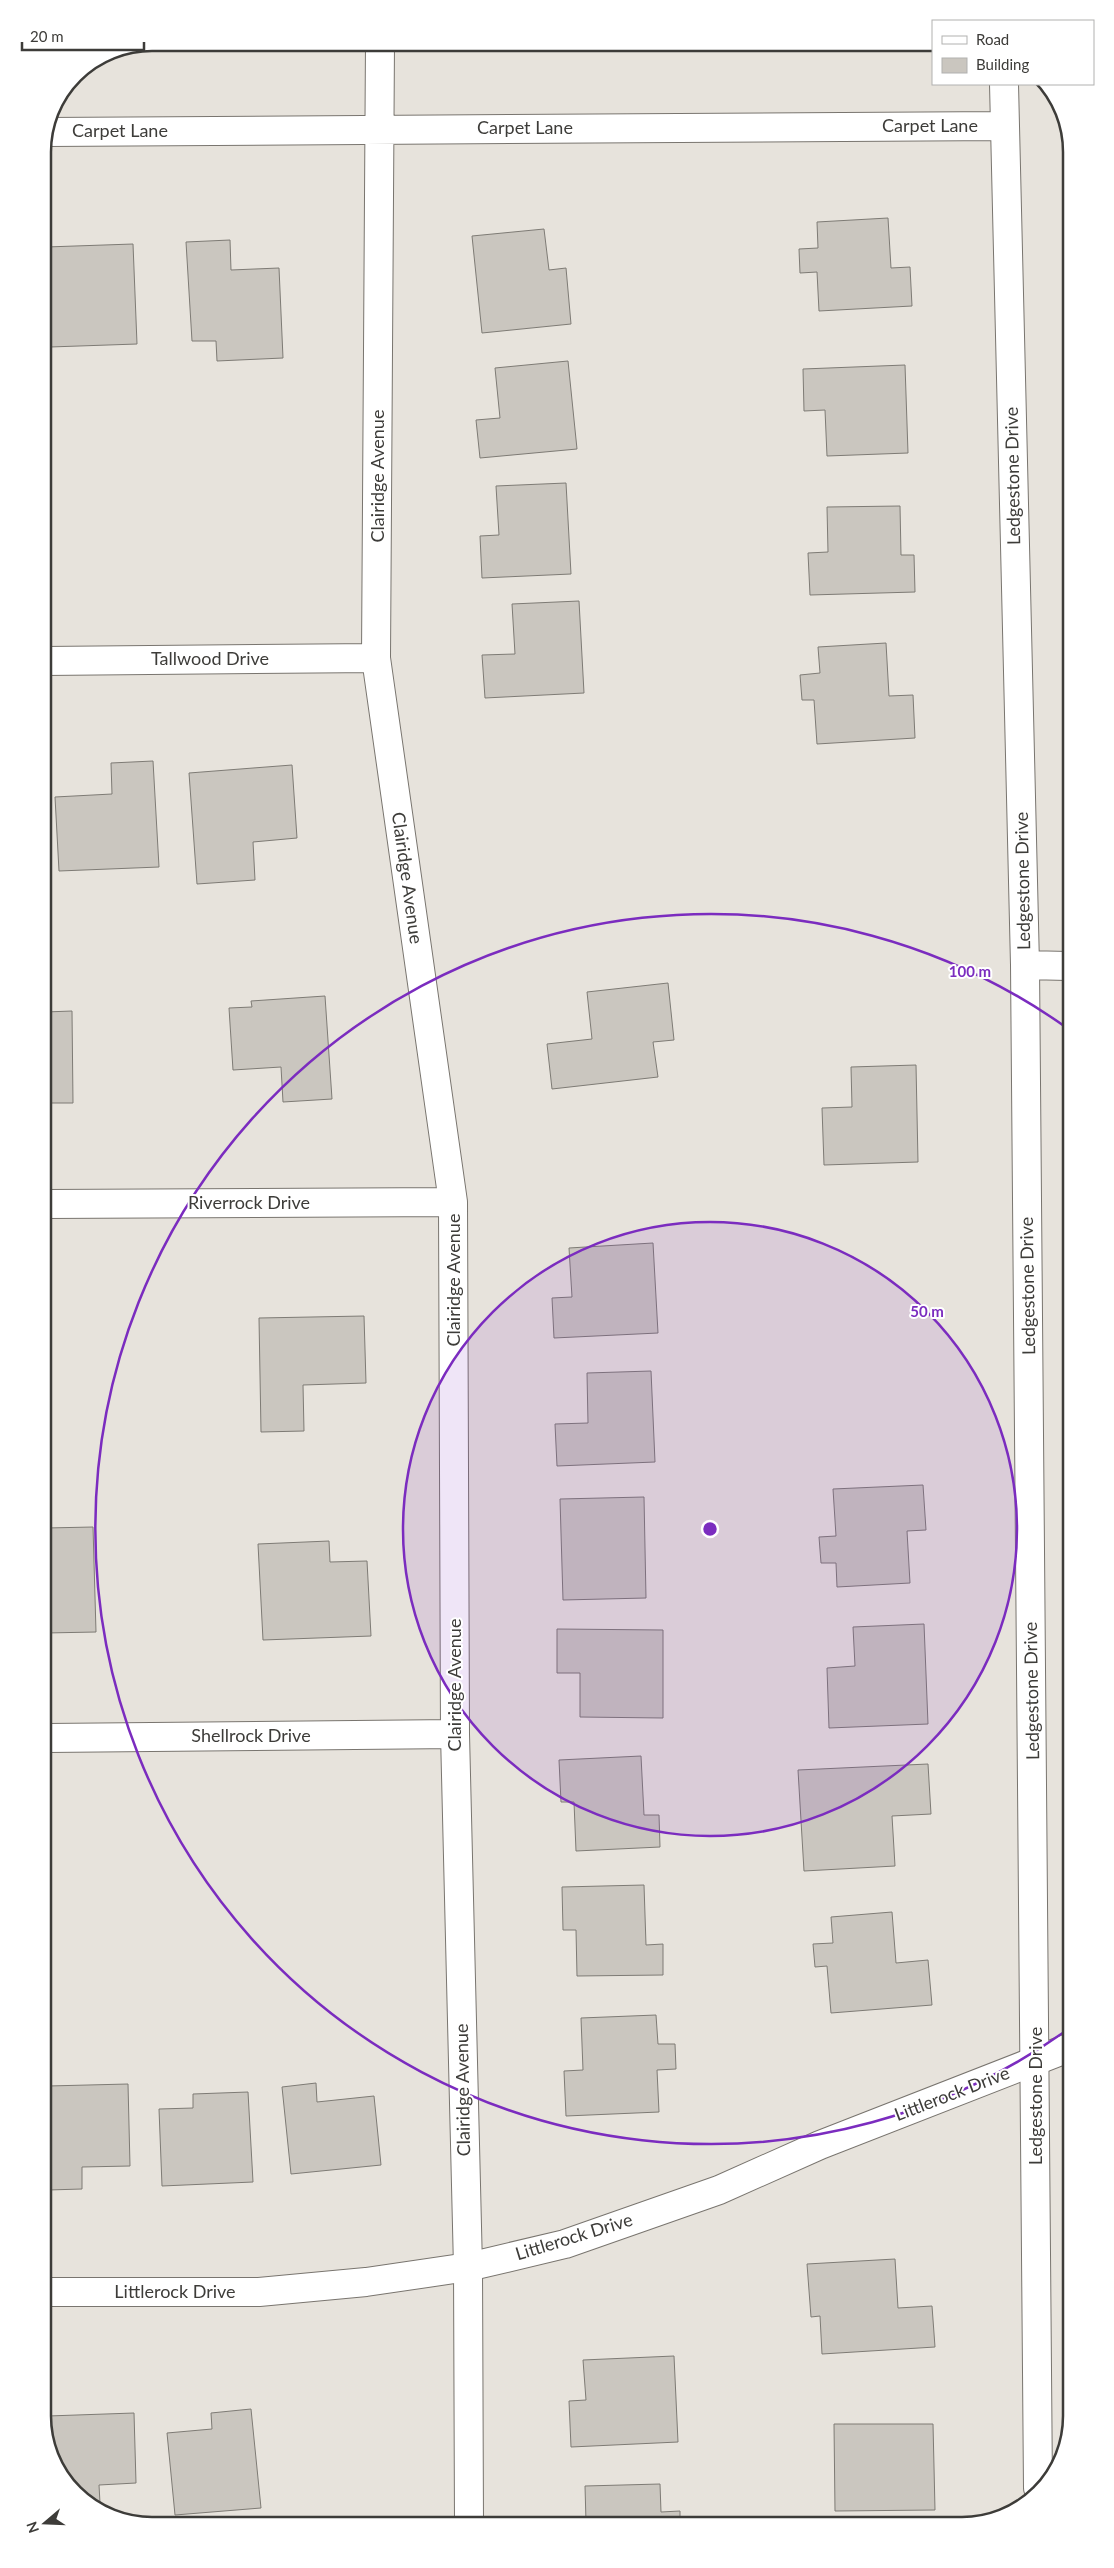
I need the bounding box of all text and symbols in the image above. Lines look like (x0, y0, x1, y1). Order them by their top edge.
scale bar (22, 20, 145, 52)
legend (932, 20, 1094, 85)
text: 20 m (30, 27, 64, 45)
text: Road (976, 30, 1009, 48)
text: Building (976, 55, 1029, 73)
street label: Carpet Lane (882, 114, 978, 136)
street label: Carpet Lane (477, 116, 573, 138)
street label: Carpet Lane (72, 119, 168, 141)
street label: Ledgestone Drive (1000, 407, 1024, 545)
street label: Clairidge Avenue (366, 410, 388, 542)
street label: Tallwood Drive (151, 647, 269, 669)
street label: Clairidge Avenue (388, 811, 428, 945)
street label: Ledgestone Drive (1010, 812, 1034, 950)
text: 100 m (949, 962, 991, 980)
street label: Riverrock Drive (188, 1191, 310, 1213)
street label: Clairidge Avenue (442, 1214, 464, 1346)
street label: Ledgestone Drive (1015, 1217, 1039, 1355)
text: 50 m (910, 1302, 944, 1320)
centre of rings (701, 1520, 719, 1538)
street label: Clairidge Avenue (443, 1619, 465, 1751)
street label: Ledgestone Drive (1019, 1622, 1043, 1760)
street label: Shellrock Drive (191, 1724, 311, 1746)
street label: Clairidge Avenue (450, 2023, 474, 2157)
street label: Ledgestone Drive (1024, 2027, 1046, 2165)
street label: Littlerock Drive (891, 2061, 1012, 2125)
street label: Littlerock Drive (513, 2208, 635, 2264)
street label: Littlerock Drive (114, 2280, 236, 2302)
north arrow (20, 2498, 70, 2548)
text: N (22, 2520, 42, 2535)

